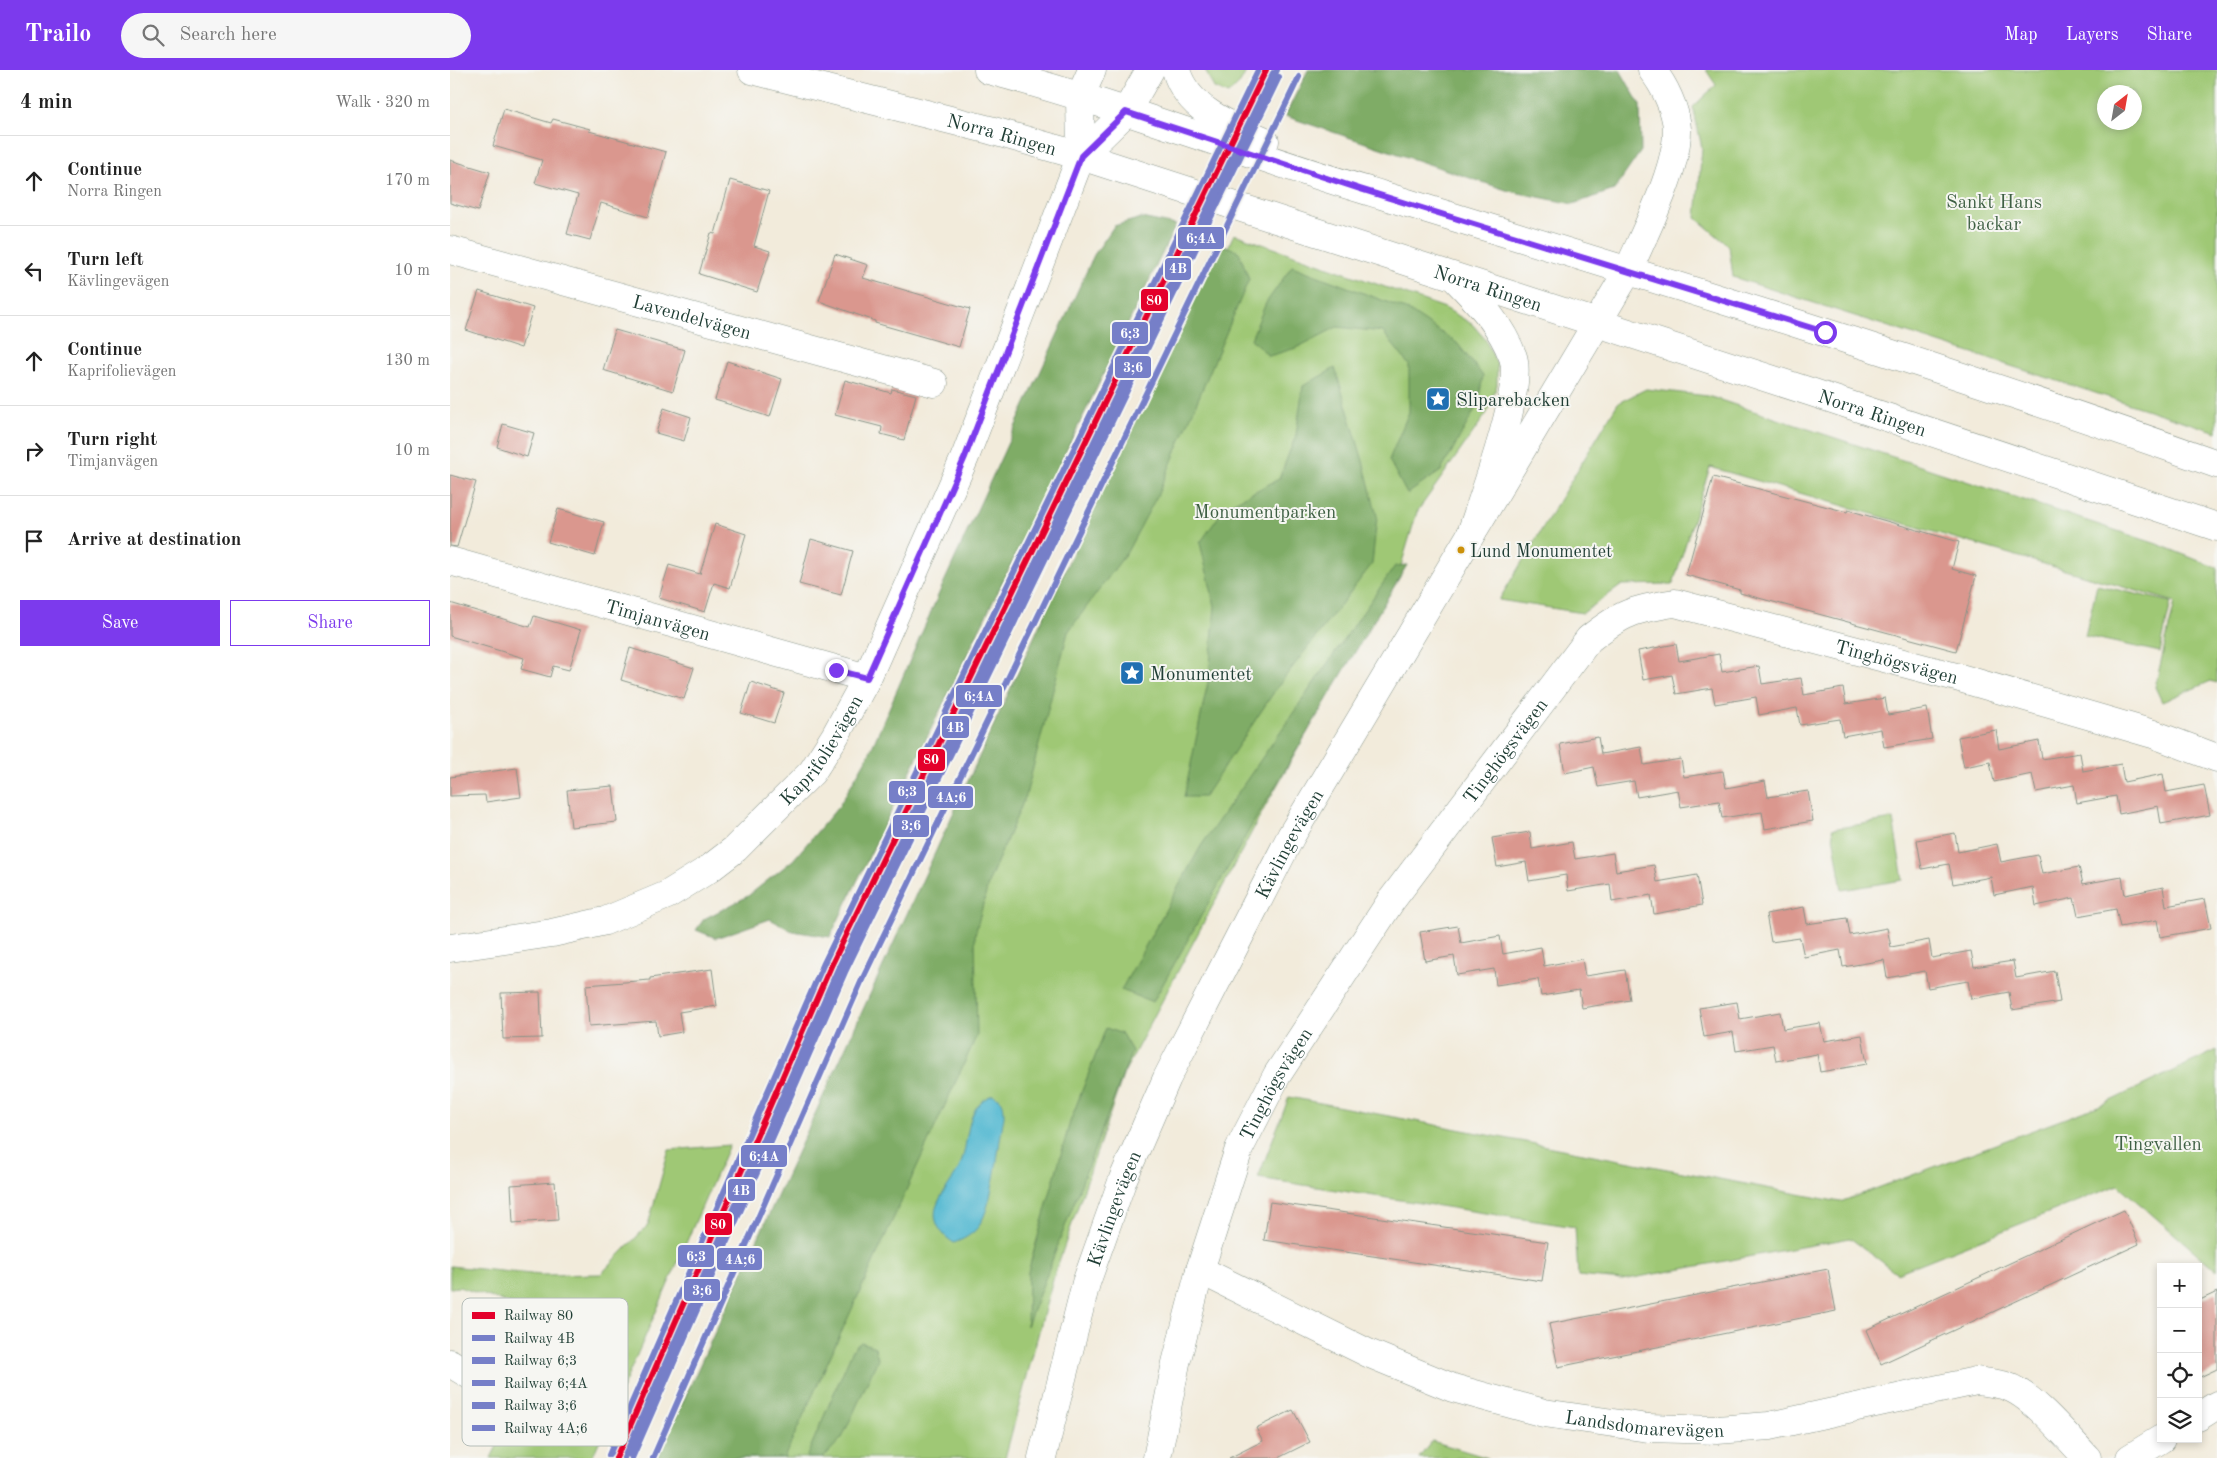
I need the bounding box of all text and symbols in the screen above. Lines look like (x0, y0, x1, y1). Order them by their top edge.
search box (121, 13, 471, 58)
icon: search (139, 21, 167, 49)
text: Trailo (25, 23, 91, 47)
text: Search here (179, 26, 277, 45)
text: Map (2004, 26, 2038, 44)
text: Layers (2066, 26, 2118, 44)
text: Share (2146, 26, 2192, 44)
north arrow (2097, 85, 2142, 130)
text: 4 min (20, 92, 73, 113)
text: Walk · 320 m (335, 95, 430, 111)
street label: Norra Ringen (945, 113, 1058, 160)
text: Continue (67, 161, 142, 180)
icon: ahead (20, 167, 48, 195)
text: 170 m (385, 173, 430, 189)
text: Norra Ringen (67, 184, 162, 200)
park label: Sankt Hans backar (1946, 194, 2042, 235)
line badge: 6;4A (1177, 226, 1225, 250)
text: 6;4A (1186, 232, 1217, 246)
text: Turn left (67, 251, 144, 270)
icon: left (20, 257, 48, 285)
line badge: 4B (1164, 257, 1192, 281)
text: 4B (1169, 262, 1187, 276)
text: 10 m (394, 263, 430, 279)
street label: Norra Ringen (1431, 264, 1544, 316)
text: Kävlingevägen (67, 274, 169, 290)
line badge: 80 (1140, 288, 1169, 312)
street label: Lavendelvägen (630, 294, 753, 344)
text: 80 (1146, 294, 1162, 308)
line badge: 6;3 (1111, 321, 1149, 345)
route start (1814, 321, 1837, 344)
text: 6;3 (1120, 327, 1140, 341)
text: Continue (67, 341, 142, 360)
icon: ahead (20, 347, 48, 375)
text: 130 m (385, 353, 430, 369)
line badge: 3;6 (1114, 355, 1152, 379)
text: 3;6 (1123, 361, 1143, 375)
text: Kaprifolievägen (67, 364, 176, 380)
place icon: Sliparebacken (1425, 386, 1451, 412)
street label: Norra Ringen (1815, 388, 1928, 442)
place label: Sliparebacken (1456, 392, 1570, 411)
text: Turn right (67, 431, 157, 450)
icon: right (20, 437, 48, 465)
text: 10 m (394, 443, 430, 459)
text: Timjanvägen (67, 454, 158, 470)
park label: Monumentparken (1194, 504, 1336, 523)
icon: arrive (20, 527, 48, 555)
text: Arrive at destination (67, 531, 241, 550)
place label: Lund Monumentet (1470, 543, 1612, 561)
marker: Lund Monumentet (1456, 545, 1466, 555)
street label: Timjanvägen (603, 598, 712, 646)
button: Save (20, 600, 220, 646)
button: Share (230, 600, 430, 646)
street label: Tinghögsvägen (1833, 639, 1960, 689)
route end (825, 659, 848, 682)
place icon: Monumentet (1119, 660, 1145, 686)
place label: Monumentet (1150, 666, 1252, 685)
line badge: 6;4A (955, 684, 1003, 708)
text: 6;4A (964, 690, 995, 704)
street label: Kaprifolievägen (778, 693, 868, 810)
street label: Tinghögsvägen (1461, 696, 1552, 808)
line badge: 4B (941, 715, 970, 739)
text: 4B (946, 721, 964, 735)
line badge: 80 (917, 748, 946, 772)
text: 80 (923, 753, 939, 767)
line badge: 6;3 (888, 780, 926, 804)
text: 6;3 (897, 785, 917, 799)
line badge: 4A;6 (927, 785, 974, 809)
street label: Kävlingevägen (1253, 787, 1328, 903)
text: 4A;6 (936, 791, 966, 805)
line badge: 3;6 (892, 814, 930, 838)
text: 3;6 (901, 819, 921, 833)
street label: Tinghögsvägen (1238, 1025, 1317, 1144)
park label: Tingvallen (2114, 1136, 2202, 1155)
line badge: 6;4A (740, 1144, 788, 1168)
street label: Kävlingevägen (1086, 1149, 1146, 1269)
text: 6;4A (749, 1150, 780, 1164)
line badge: 4B (727, 1178, 756, 1202)
text: 4B (732, 1184, 750, 1198)
line badge: 80 (704, 1212, 733, 1236)
text: 80 (710, 1218, 726, 1232)
line badge: 6;3 (677, 1244, 715, 1268)
line badge: 4A;6 (716, 1247, 763, 1271)
text: 6;3 (686, 1250, 706, 1264)
text: 4A;6 (725, 1253, 755, 1267)
map controls (2157, 1263, 2202, 1443)
button: + (2157, 1263, 2202, 1308)
line badge: 3;6 (683, 1278, 721, 1302)
text: 3;6 (692, 1284, 712, 1298)
legend (462, 1298, 628, 1446)
button: − (2157, 1308, 2202, 1353)
text: Railway 80 (504, 1309, 573, 1323)
text: Railway 4B (504, 1332, 575, 1346)
button: locate (2157, 1353, 2202, 1398)
text: Railway 6;3 (504, 1354, 577, 1368)
text: Railway 6;4A (504, 1377, 588, 1391)
button: layers (2157, 1398, 2202, 1443)
text: Railway 3;6 (504, 1399, 577, 1413)
street label: Landsdomarevägen (1564, 1409, 1725, 1442)
text: Railway 4A;6 (504, 1422, 588, 1436)

